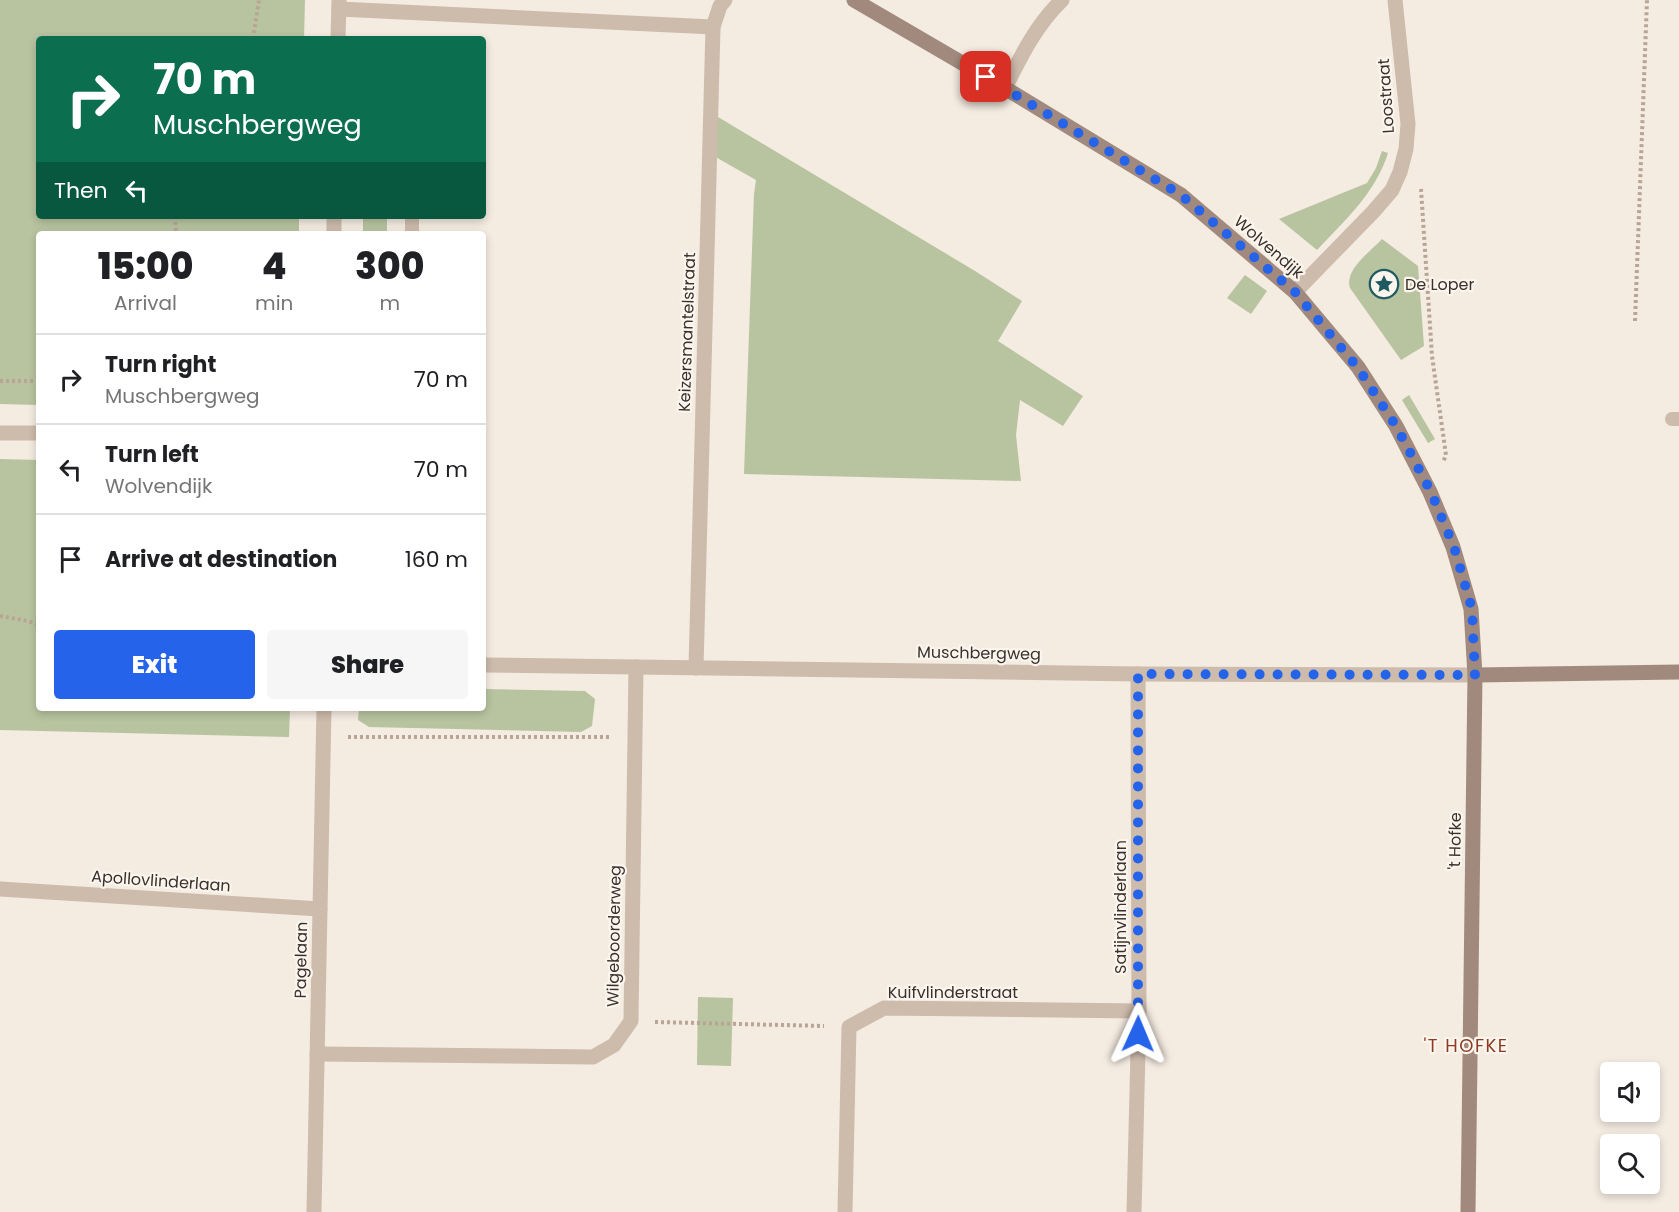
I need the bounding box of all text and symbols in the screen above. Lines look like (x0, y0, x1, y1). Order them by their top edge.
text: 70 m (153, 50, 256, 109)
pin (960, 51, 1011, 102)
street label: Loostraat (1372, 58, 1400, 134)
icon: right (54, 60, 132, 138)
icon: arrive (969, 60, 1002, 93)
text: Muschbergweg (153, 106, 362, 143)
icon: left (120, 174, 153, 207)
text: Then (54, 175, 108, 206)
street label: Wolvendijk (1229, 210, 1310, 284)
text: 15:00 (98, 241, 193, 292)
text: 4 (262, 241, 287, 292)
text: 300 (355, 241, 424, 292)
street label: Keizersmantelstraat (673, 252, 701, 412)
place icon: De Loper (1368, 268, 1400, 300)
place label: De Loper (1405, 273, 1474, 296)
text: Arrival (114, 289, 177, 317)
text: min (255, 289, 293, 317)
text: m (379, 289, 400, 317)
text: Turn right (105, 349, 216, 380)
icon: right (54, 363, 87, 396)
text: 70 m (414, 364, 468, 395)
text: Muschbergweg (105, 382, 260, 410)
text: Turn left (105, 439, 199, 470)
icon: left (54, 453, 87, 486)
text: 70 m (414, 454, 468, 485)
text: Wolvendijk (105, 472, 212, 500)
icon: arrive (54, 543, 87, 576)
text: Arrive at destination (105, 544, 337, 575)
text: 160 m (405, 544, 468, 575)
button: Exit (54, 630, 255, 699)
button: Share (267, 630, 468, 699)
street label: Muschbergweg (917, 640, 1041, 666)
street label: 't Hofke (1443, 812, 1467, 870)
street label: Satijnvlinderlaan (1109, 840, 1132, 974)
street label: Apollovlinderlaan (91, 865, 231, 897)
street label: Wilgeboorderweg (601, 865, 627, 1007)
street label: Pagelaan (289, 921, 313, 999)
street label: Kuifvlinderstraat (888, 981, 1018, 1004)
position arrow (1106, 1002, 1170, 1066)
district label: 'T HOFKE (1423, 1033, 1509, 1058)
map controls (1600, 1062, 1660, 1194)
button: sound (1600, 1062, 1660, 1122)
button: search (1600, 1134, 1660, 1194)

